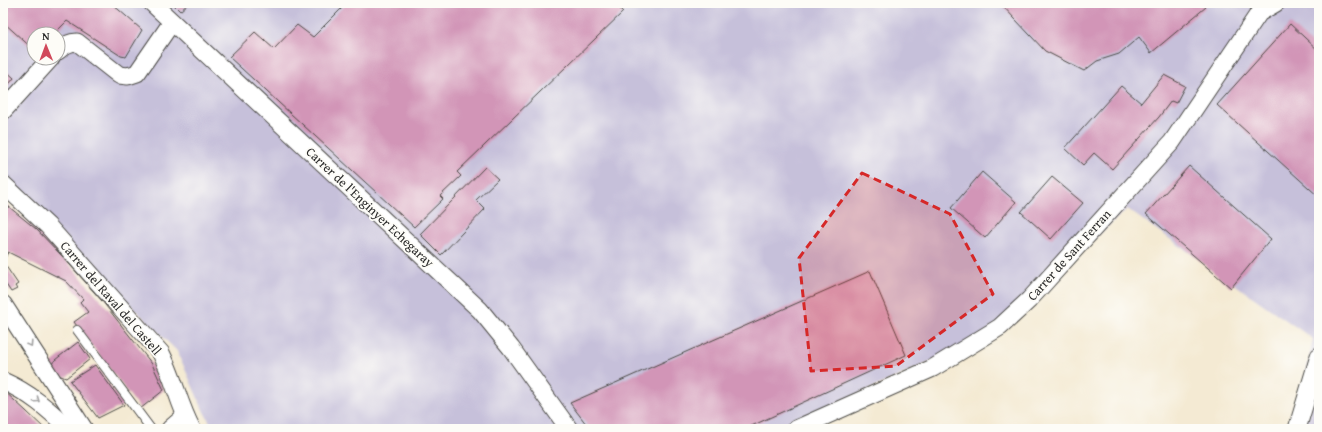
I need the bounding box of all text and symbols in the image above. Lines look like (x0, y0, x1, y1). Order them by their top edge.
north arrow (26, 26, 66, 66)
text: N (42, 28, 50, 44)
street label: Carrer de l'Enginyer Echegaray (302, 142, 439, 272)
street label: Carrer de Sant Ferran (1023, 205, 1116, 305)
street label: Carrer del Raval del Castell (56, 237, 166, 360)
one-way arrow (25, 340, 32, 347)
one-way arrow (33, 395, 40, 403)

